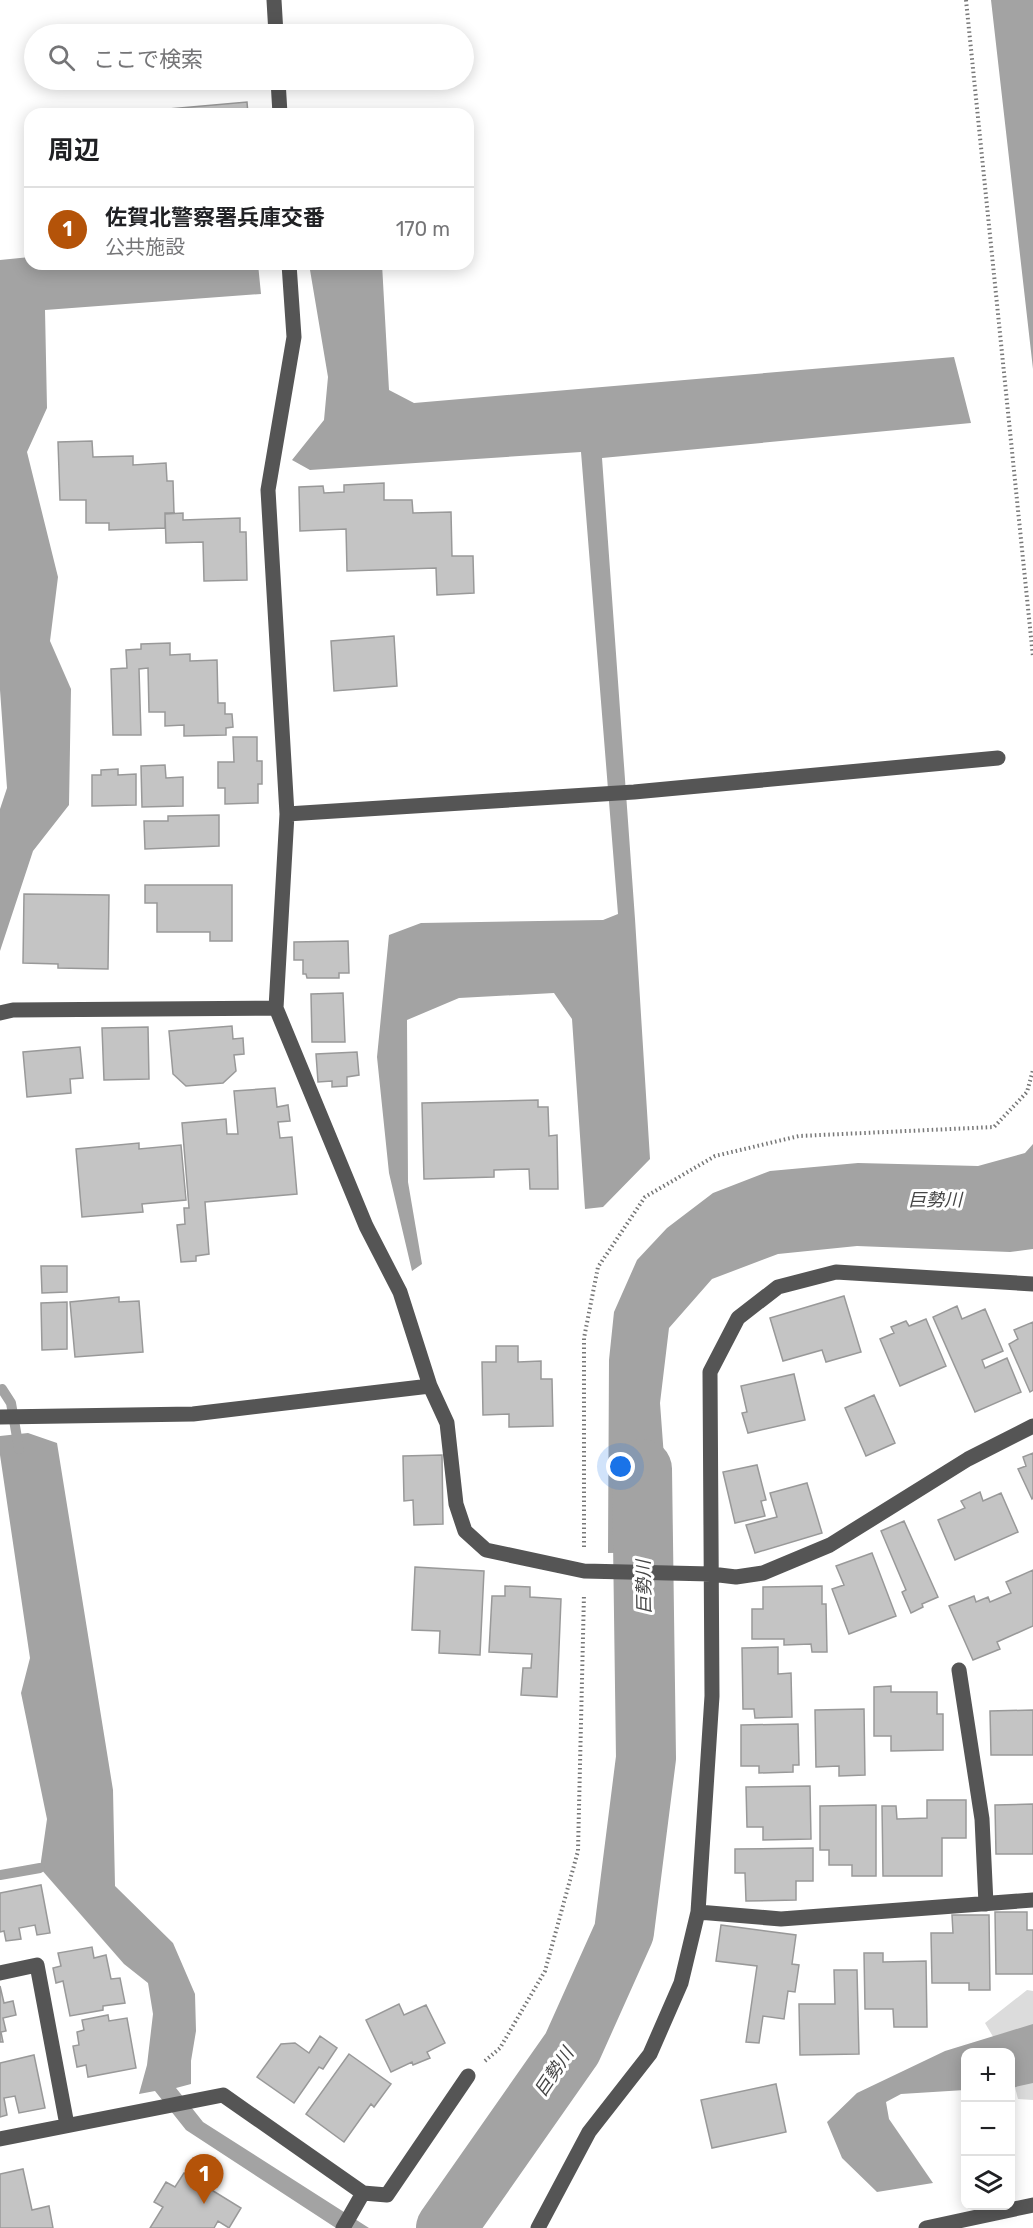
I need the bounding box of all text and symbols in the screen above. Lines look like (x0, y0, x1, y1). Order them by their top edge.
search box (24, 24, 474, 90)
icon: search (45, 41, 78, 74)
text: ここで検索 (93, 46, 203, 73)
text: 周辺 (48, 135, 100, 166)
text: 佐賀北警察署兵庫交番 (105, 204, 325, 231)
text: 1 (63, 217, 72, 241)
text: 170 m (396, 217, 450, 241)
text: 公共施設 (105, 235, 185, 259)
water label: 巨勢川 (908, 1189, 964, 1211)
your location (606, 1452, 635, 1481)
water label: 巨勢川 (632, 1558, 655, 1614)
water label: 巨勢川 (530, 2042, 579, 2101)
map controls (961, 2048, 1015, 2210)
button: + (961, 2048, 1015, 2102)
button: − (961, 2102, 1015, 2156)
pin: 1 (184, 2154, 224, 2204)
button: layers (961, 2156, 1015, 2210)

